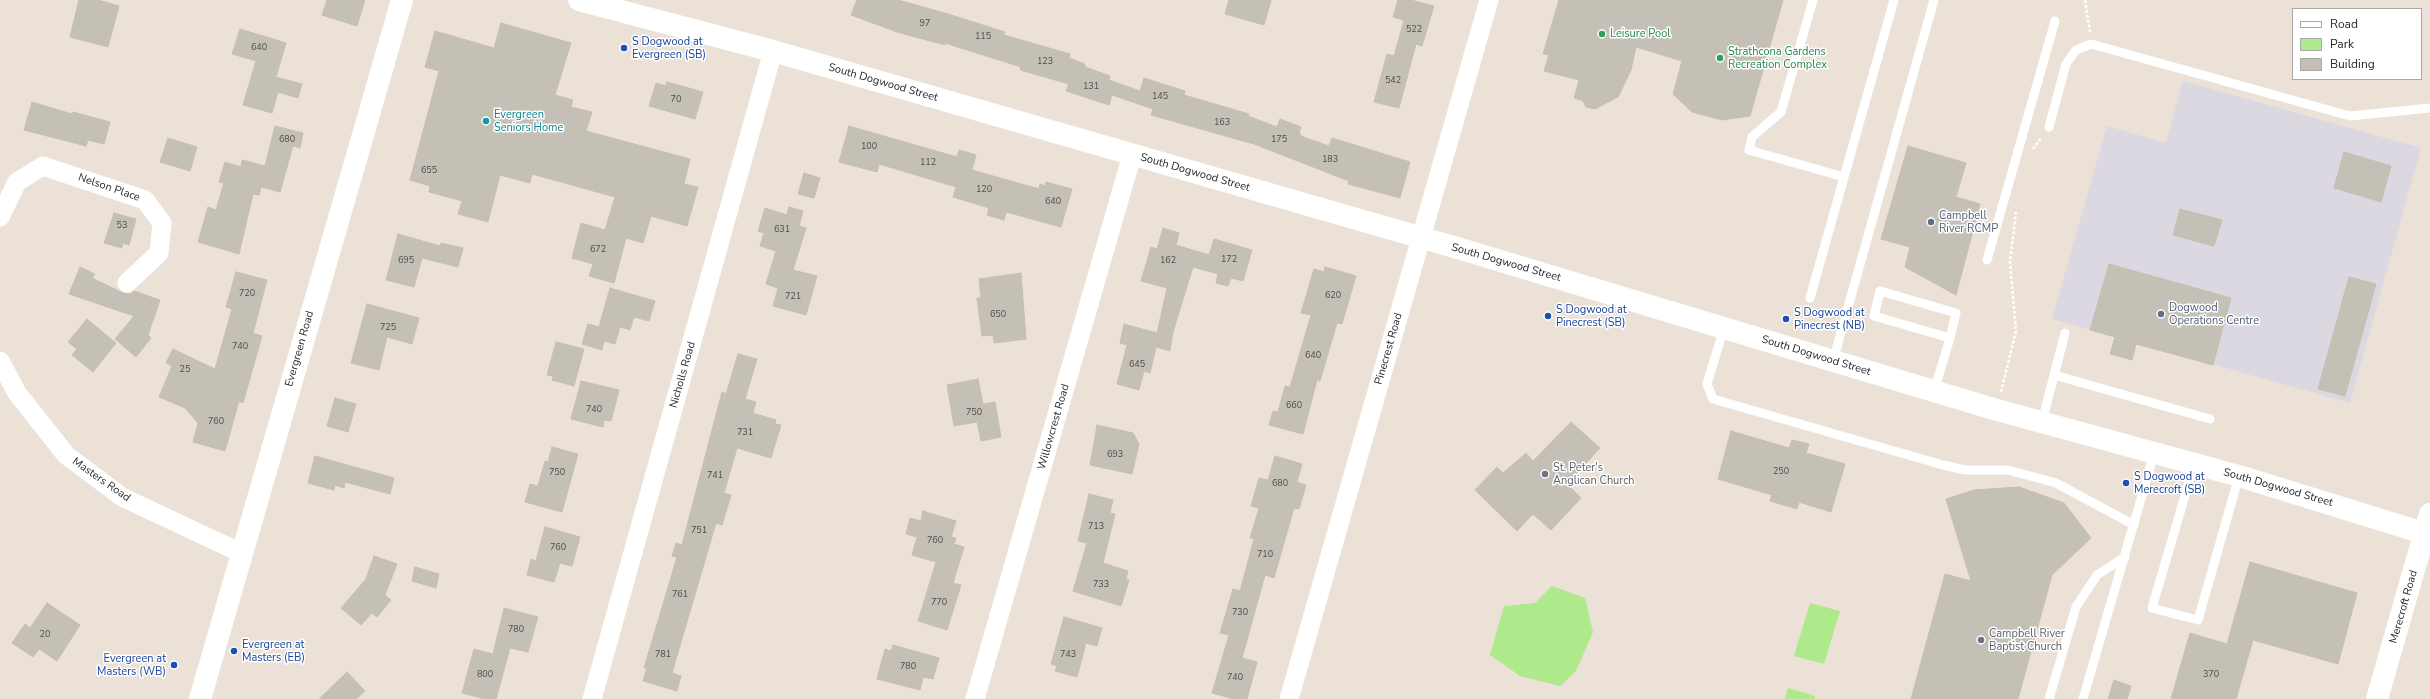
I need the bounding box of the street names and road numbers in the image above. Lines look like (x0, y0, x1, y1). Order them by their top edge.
street label: South Dogwood Street (827, 61, 939, 105)
street label: South Dogwood Street (1139, 151, 1251, 195)
street label: Nelson Place (76, 171, 142, 205)
street label: South Dogwood Street (1450, 241, 1562, 285)
street label: Evergreen Road (283, 310, 317, 388)
street label: Pinecrest Road (1372, 312, 1406, 386)
street label: South Dogwood Street (1760, 333, 1872, 379)
street label: Nicholls Road (667, 340, 699, 410)
street label: Willowcrest Road (1035, 383, 1073, 471)
street label: Masters Road (69, 455, 133, 505)
street label: South Dogwood Street (2222, 466, 2334, 510)
street label: Merecroft Road (2387, 569, 2421, 645)

